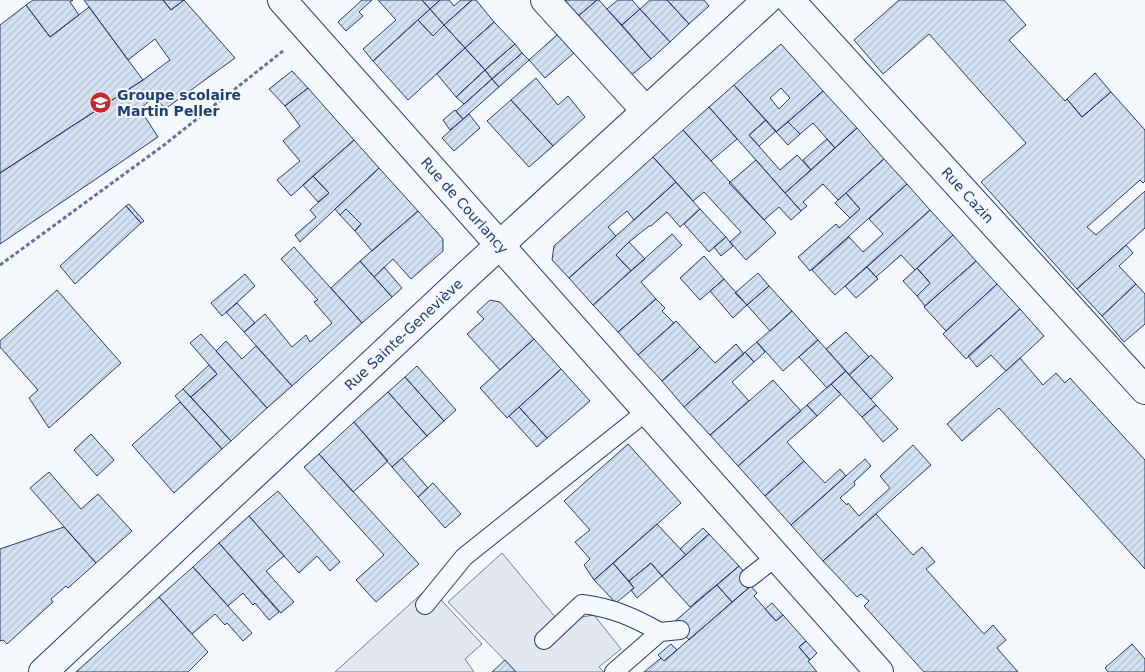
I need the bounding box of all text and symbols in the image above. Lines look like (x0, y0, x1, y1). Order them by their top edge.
place label: Groupe scolaire Martin Peller (117, 87, 241, 119)
school or university icon: Groupe scolaire Martin Peller (89, 91, 113, 115)
street label: Rue de Courlancy (418, 154, 512, 257)
street label: Rue Cazin (938, 164, 997, 226)
street label: Rue Sainte-Geneviève (341, 275, 466, 393)

